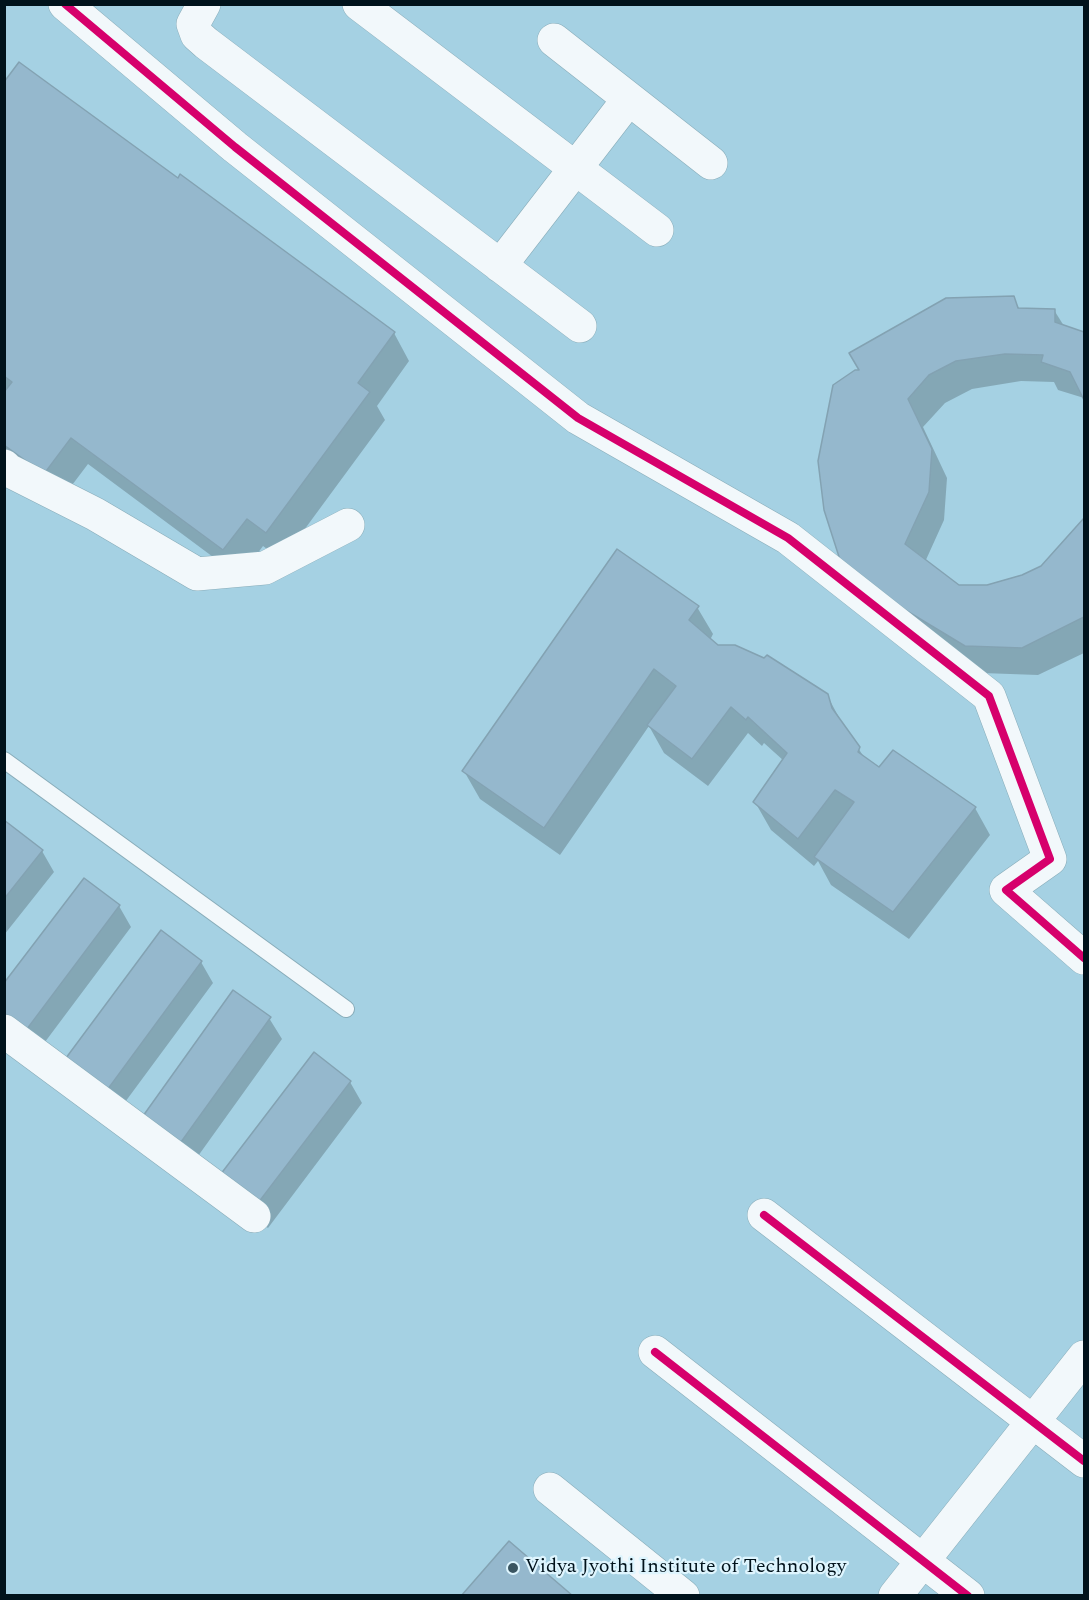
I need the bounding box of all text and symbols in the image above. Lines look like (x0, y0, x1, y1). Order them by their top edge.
place label: Vidya Jyothi Institute of Technology (525, 1556, 846, 1580)
marker: Vidya Jyothi Institute of Technology (506, 1561, 520, 1575)

